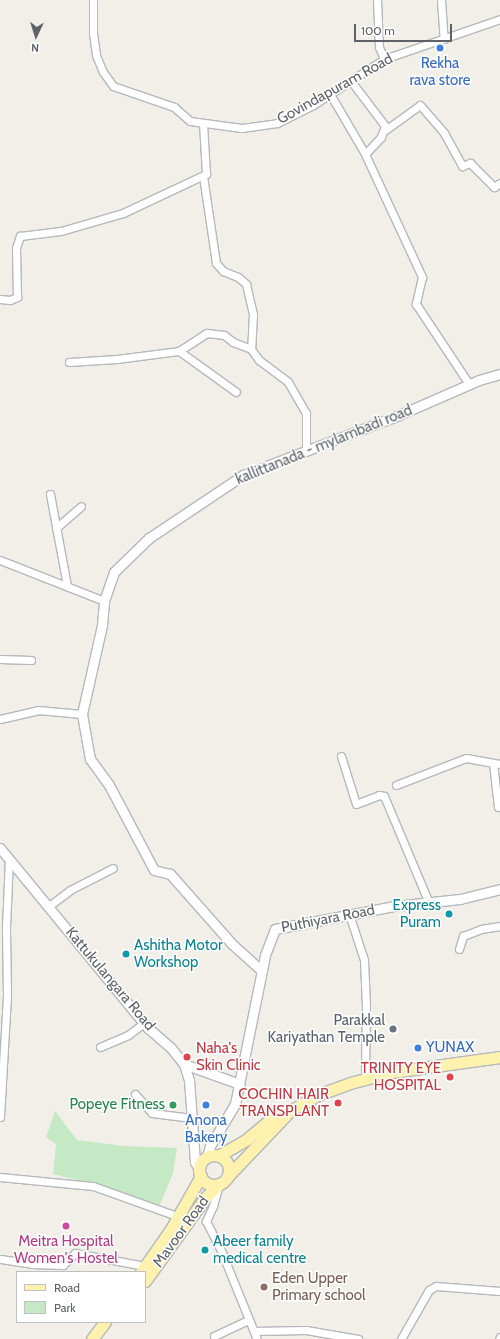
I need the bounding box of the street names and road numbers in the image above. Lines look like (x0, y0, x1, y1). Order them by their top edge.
street label: Govindapuram Road (274, 50, 396, 128)
street label: kallittanada - mylambadi road (233, 401, 415, 489)
street label: Puthiyara Road (280, 901, 376, 937)
street label: Kattukulangara Road (61, 924, 159, 1034)
street label: Mavoor Road (149, 1193, 213, 1271)

